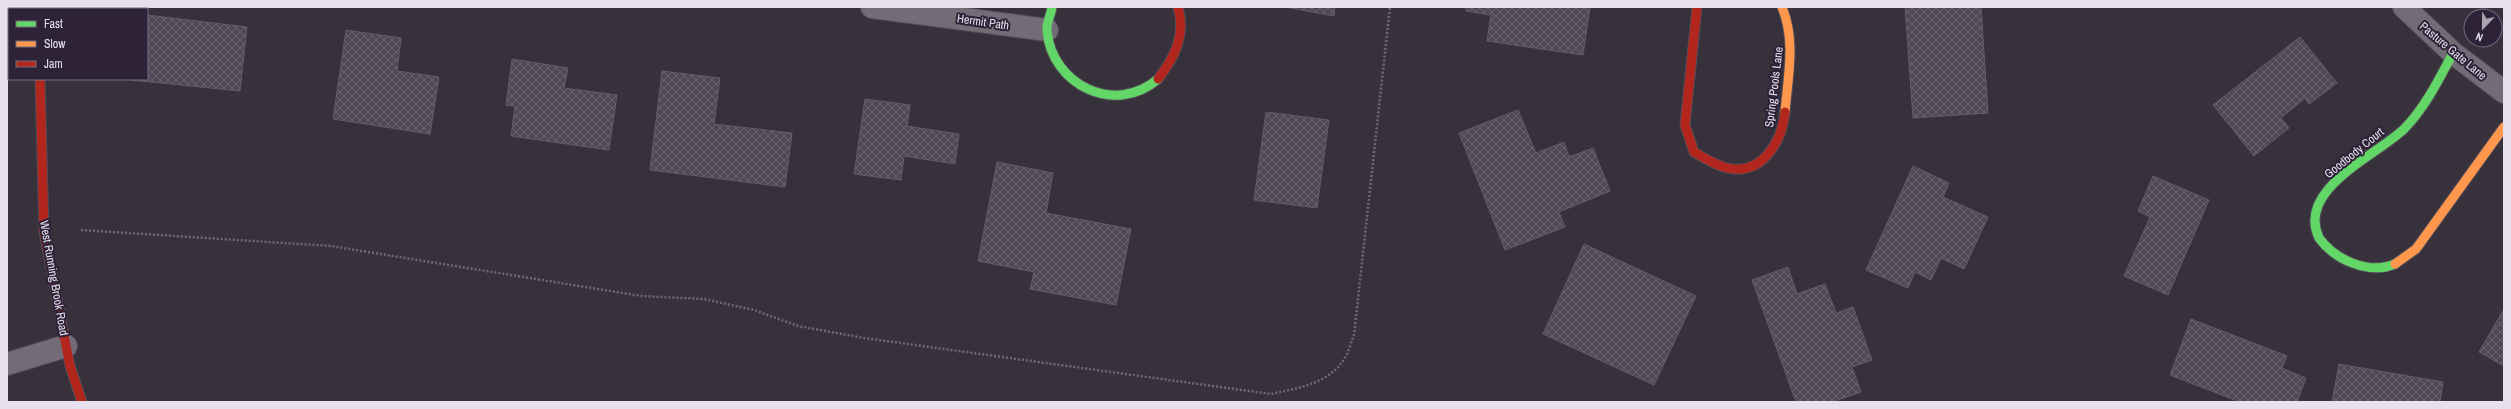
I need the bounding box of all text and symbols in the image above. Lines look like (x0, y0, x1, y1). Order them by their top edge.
legend (8, 8, 148, 80)
north arrow (2463, 8, 2503, 48)
street label: Hermit Path (956, 10, 1010, 34)
text: Fast (44, 16, 63, 32)
street label: Pasture Gate Lane (2416, 18, 2490, 84)
text: N (2474, 30, 2485, 45)
text: Slow (44, 36, 66, 52)
street label: Spring Pools Lane (1761, 46, 1787, 128)
text: Jam (44, 56, 63, 72)
street label: Goodbody Court (2321, 124, 2387, 182)
street label: West Running Brook Road (36, 219, 72, 337)

